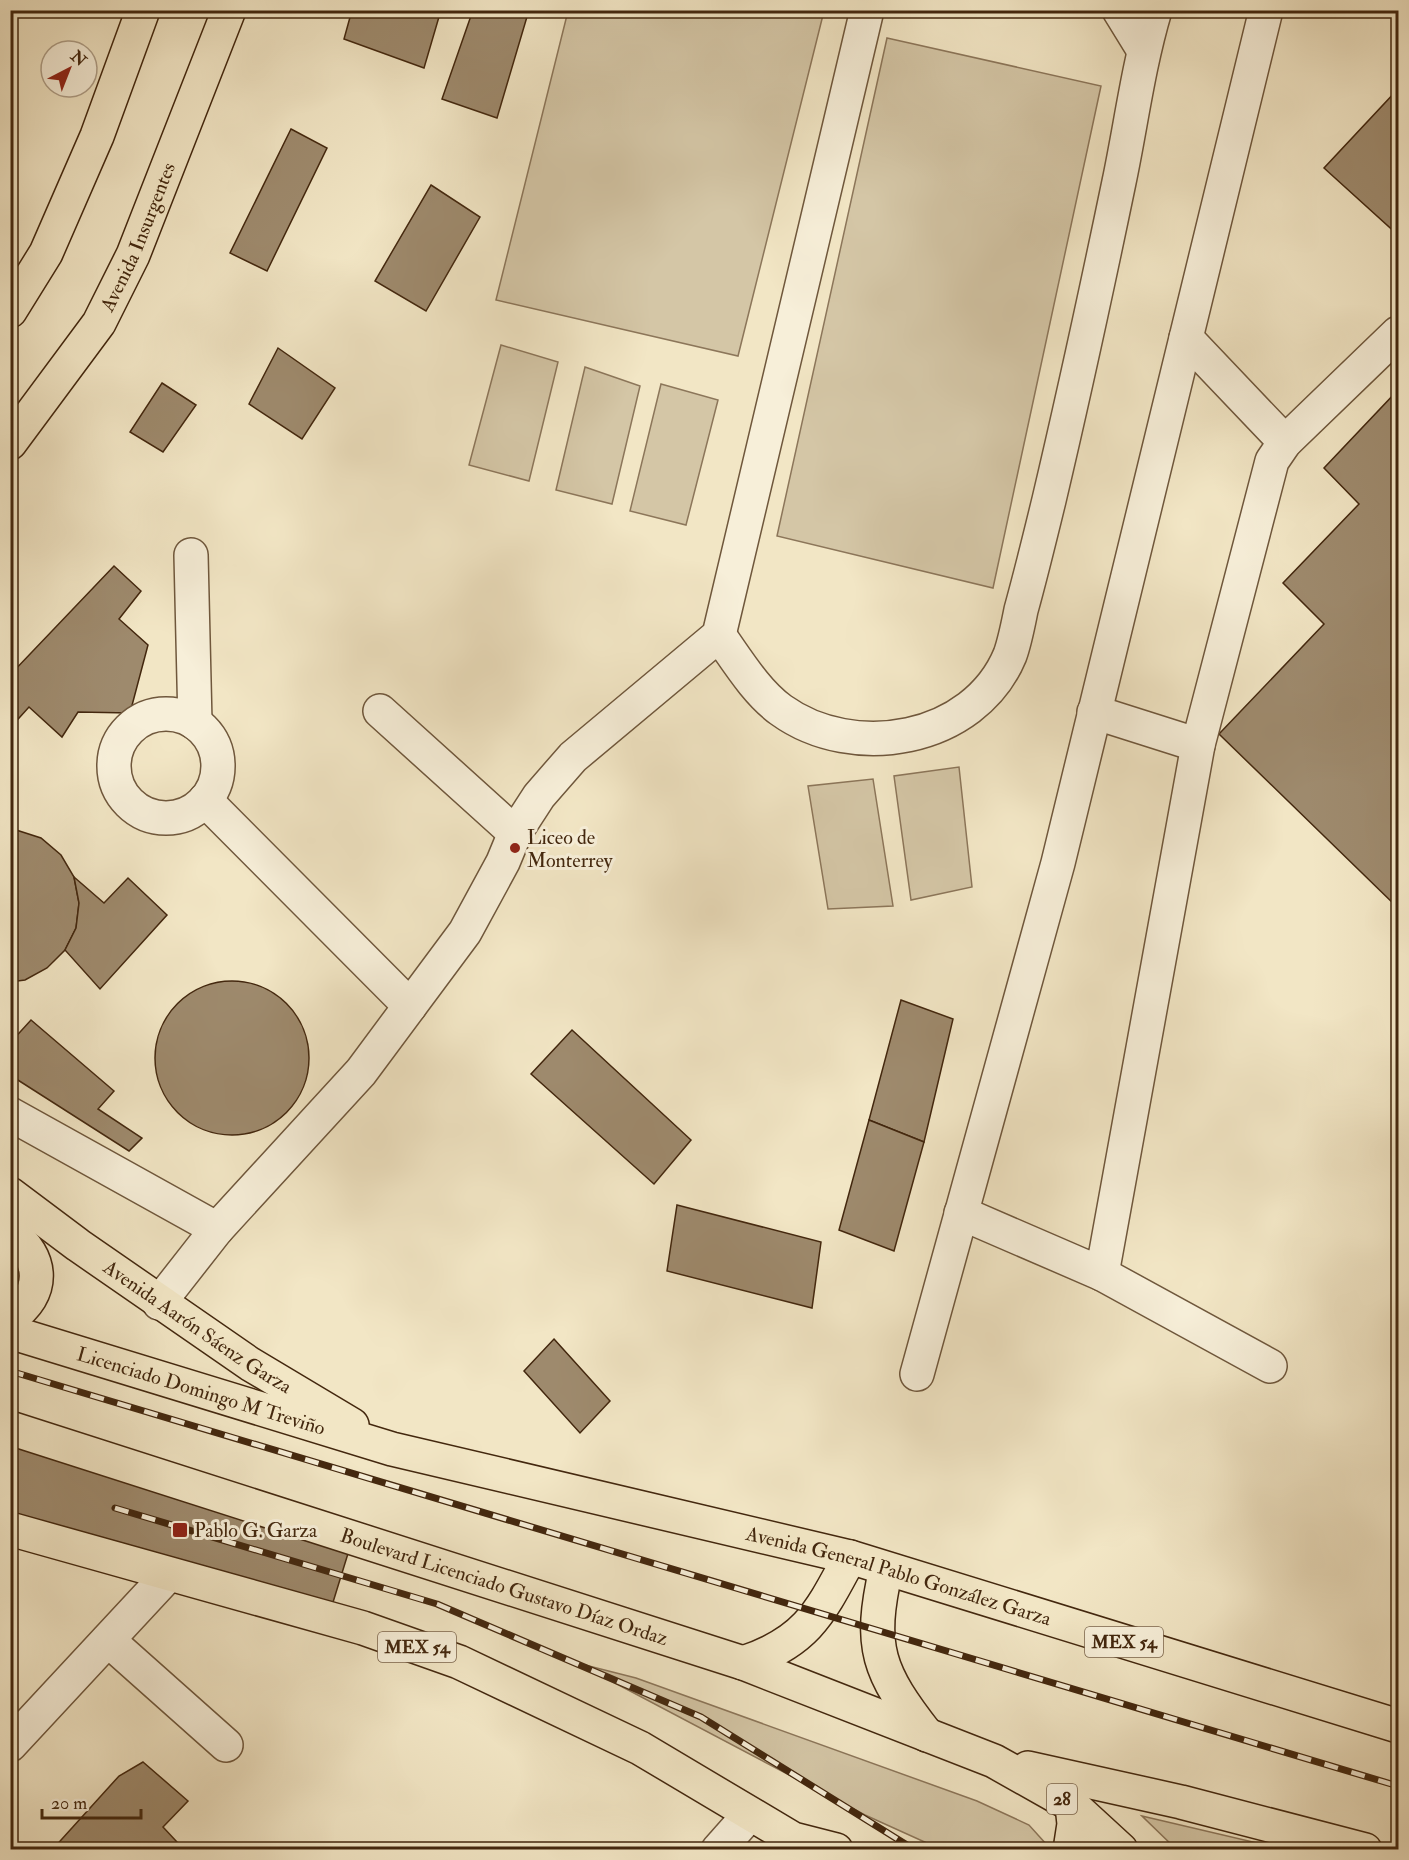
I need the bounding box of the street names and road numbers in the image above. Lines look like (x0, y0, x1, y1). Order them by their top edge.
street label: Avenida Insurgentes (94, 159, 181, 317)
street label: Avenida Aarón Sáenz Garza (98, 1254, 297, 1400)
street label: Licenciado Domingo M Treviño (74, 1341, 328, 1441)
street label: Avenida General Pablo González Garza (743, 1521, 1055, 1632)
street label: Boulevard Licenciado Gustavo Díaz Ordaz (337, 1523, 671, 1651)
road number: MEX 54 (1085, 1627, 1163, 1657)
road number: MEX 54 (378, 1632, 456, 1662)
road number: 28 (1047, 1784, 1077, 1814)

